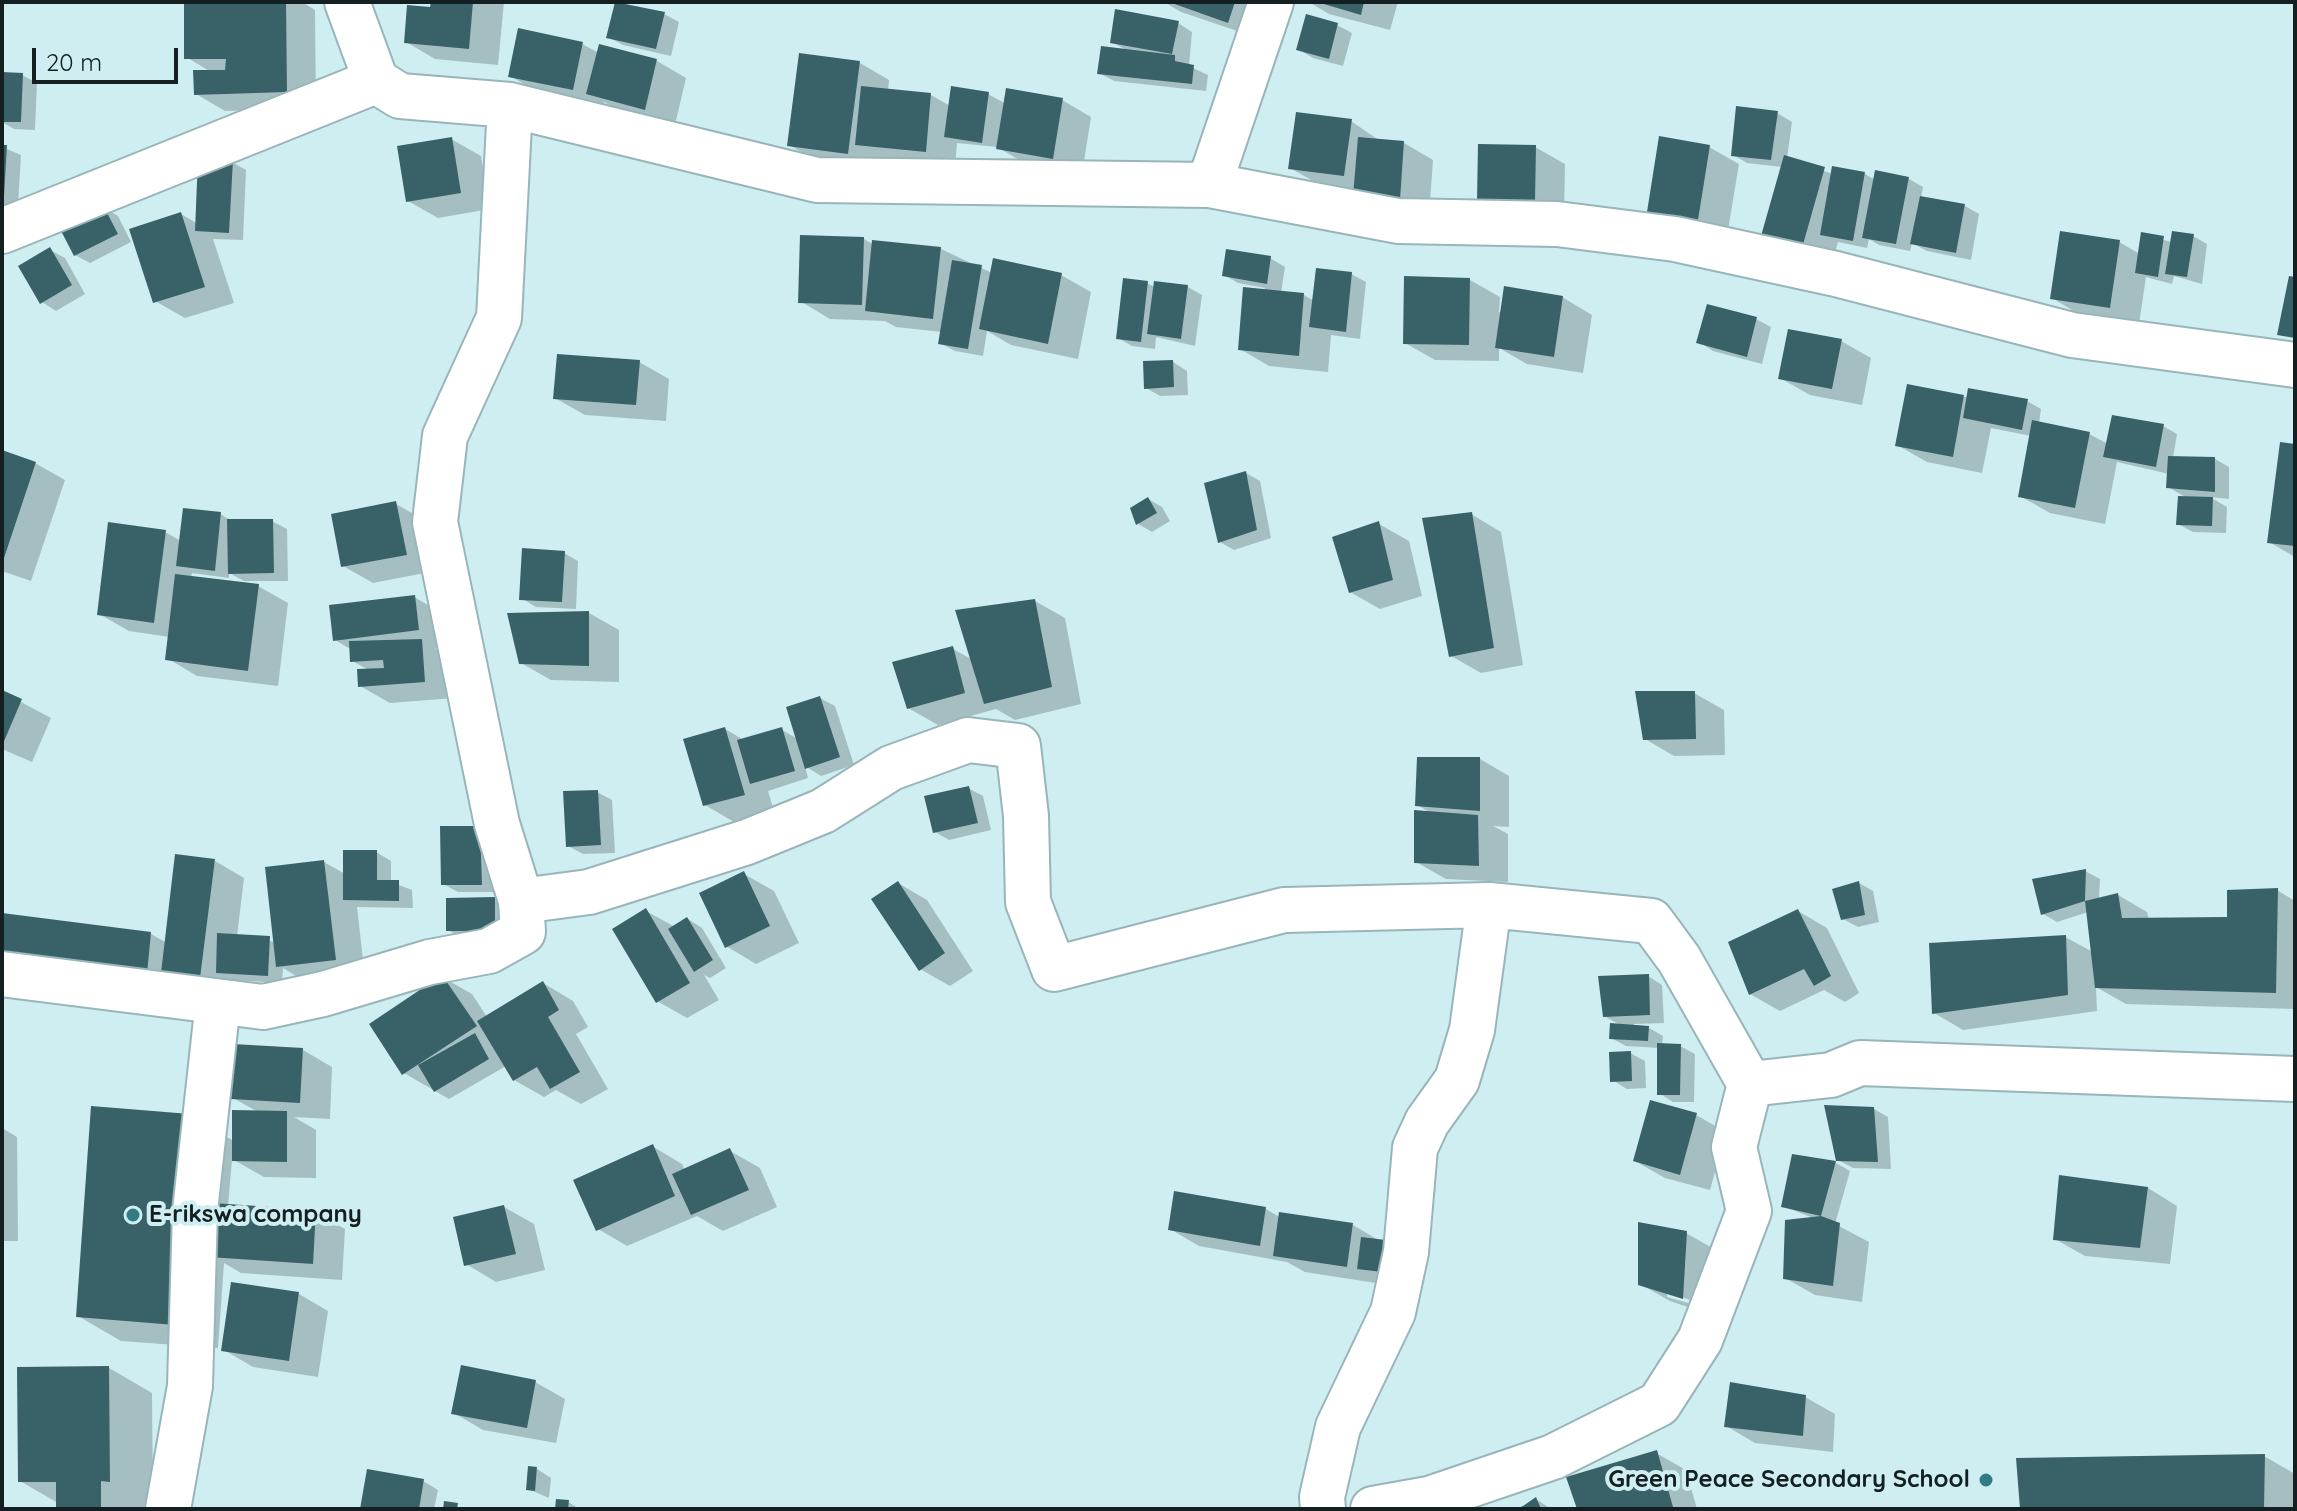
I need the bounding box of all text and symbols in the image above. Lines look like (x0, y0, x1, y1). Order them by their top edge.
scale bar (36, 32, 182, 82)
text: 20 m (46, 47, 102, 77)
place label: E-rikswa company (149, 1201, 362, 1229)
marker: E-rikswa company (124, 1206, 142, 1224)
place label: Green Peace Secondary School (1608, 1466, 1970, 1494)
marker: Green Peace Secondary School (1977, 1471, 1995, 1489)

